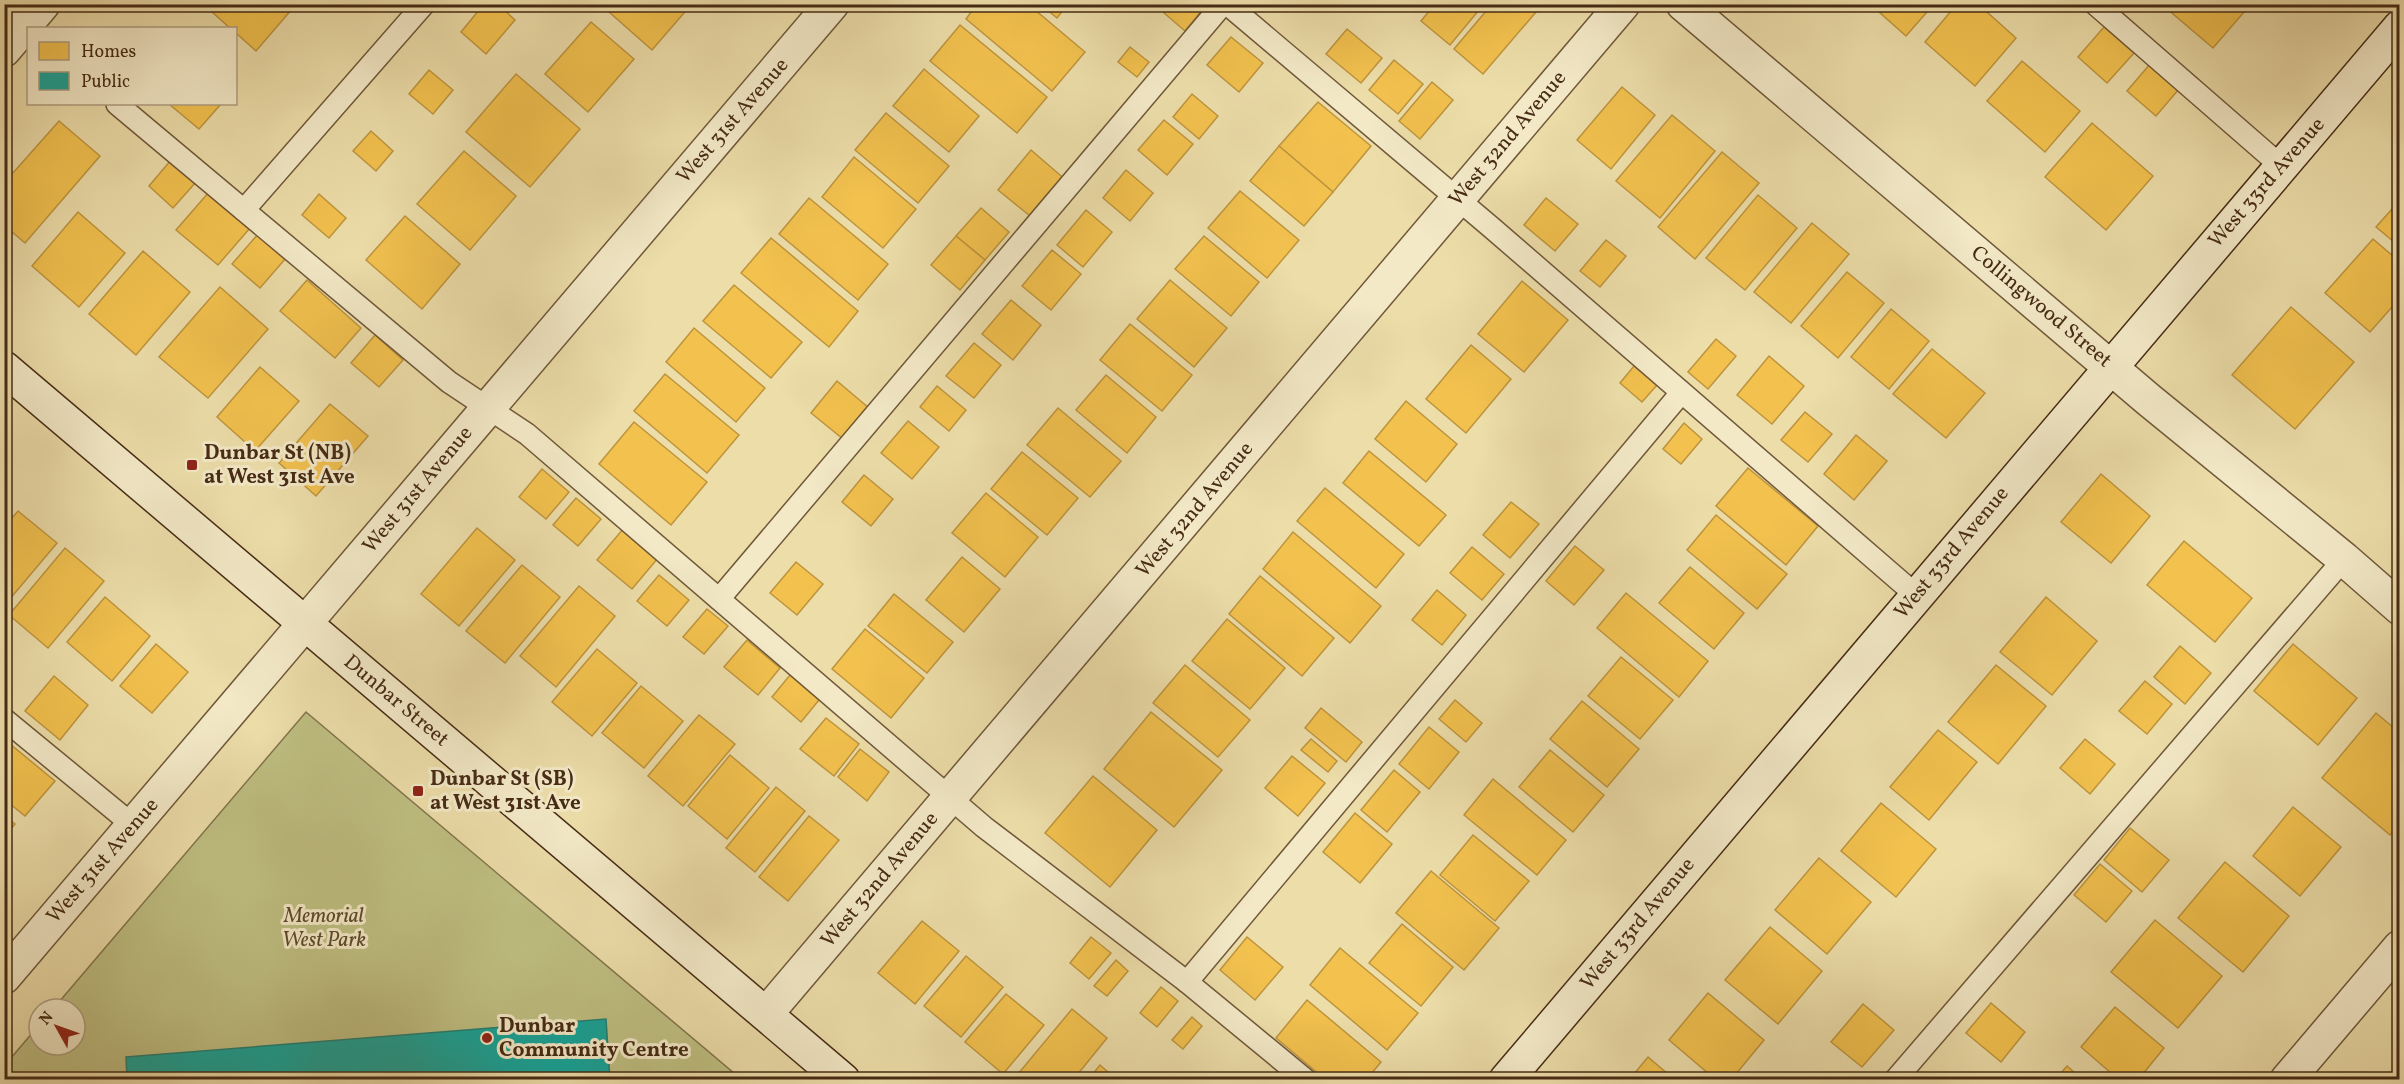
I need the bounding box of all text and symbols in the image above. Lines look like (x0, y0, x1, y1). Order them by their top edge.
legend (27, 27, 237, 105)
text: Homes (81, 40, 136, 65)
street label: West 31st Avenue (670, 52, 796, 190)
street label: West 32nd Avenue (1443, 65, 1574, 213)
text: Public (81, 70, 130, 95)
street label: West 33rd Avenue (2202, 111, 2332, 255)
street label: Collingwood Street (1964, 239, 2118, 375)
street label: West 31st Avenue (356, 420, 480, 560)
street label: West 32nd Avenue (1130, 436, 1261, 584)
place label: Dunbar St (NB) at West 31st Ave (204, 439, 355, 492)
marker: Dunbar St (NB) at West 31st Ave (185, 458, 199, 472)
street label: West 33rd Avenue (1888, 481, 2016, 625)
street label: Dunbar Street (337, 648, 455, 754)
place label: Dunbar St (SB) at West 31st Ave (430, 765, 581, 818)
marker: Dunbar St (SB) at West 31st Ave (411, 784, 425, 798)
street label: West 31st Avenue (40, 792, 166, 930)
street label: West 32nd Avenue (815, 806, 946, 954)
street label: West 33rd Avenue (1574, 852, 1702, 996)
park label: Memorial West Park (282, 902, 366, 955)
north arrow (27, 997, 87, 1057)
text: N (35, 1007, 59, 1030)
place label: Dunbar Community Centre (499, 1012, 689, 1065)
marker: Dunbar Community Centre (480, 1031, 494, 1045)

